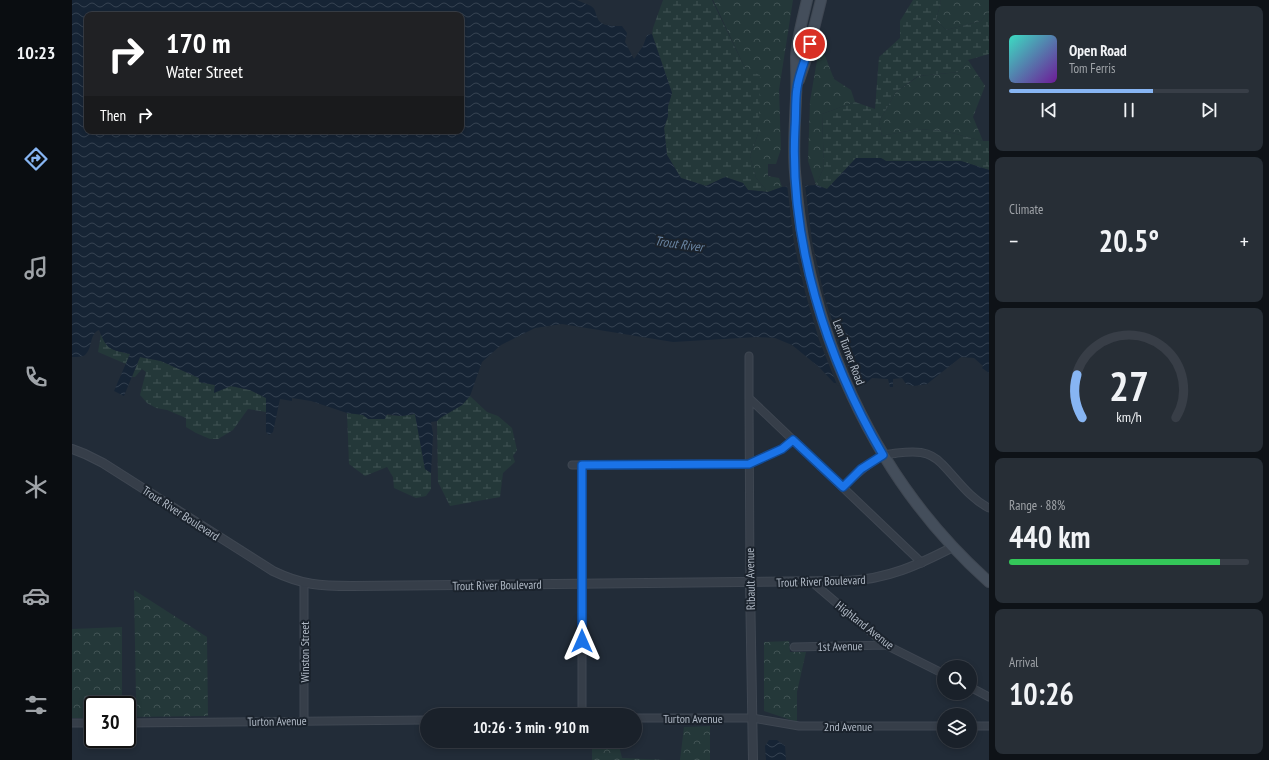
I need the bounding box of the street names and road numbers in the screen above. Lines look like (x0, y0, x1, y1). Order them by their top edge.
street label: Lem Turner Road (830, 317, 868, 387)
street label: Trout River Boulevard (140, 482, 222, 544)
street label: Ribault Avenue (742, 548, 758, 610)
street label: Trout River Boulevard (776, 572, 866, 590)
street label: Trout River Boulevard (452, 577, 542, 593)
street label: Highland Avenue (833, 597, 897, 653)
street label: Winston Street (297, 621, 312, 683)
street label: 1st Avenue (817, 638, 863, 654)
street label: Turton Avenue (663, 711, 723, 726)
street label: Turton Avenue (247, 713, 307, 729)
street label: 2nd Avenue (824, 719, 872, 734)

